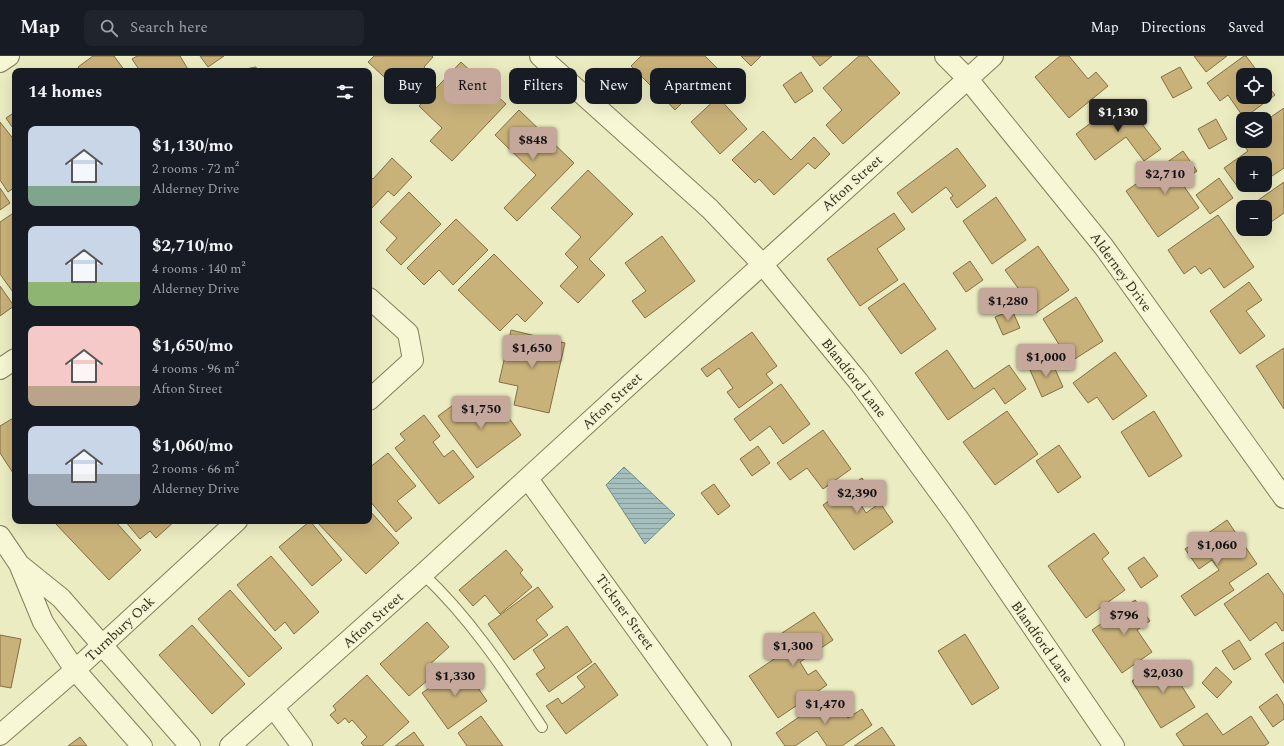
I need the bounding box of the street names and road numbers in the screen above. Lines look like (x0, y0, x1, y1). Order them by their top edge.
street label: Afton Street (817, 150, 887, 216)
street label: Alderney Drive (1085, 228, 1157, 316)
street label: Blandford Lane (816, 334, 892, 422)
street label: Afton Street (577, 367, 647, 435)
street label: Tickner Street (590, 570, 660, 654)
street label: Afton Street (338, 587, 408, 653)
street label: Turnbury Oak (81, 591, 160, 667)
street label: Blandford Lane (1006, 597, 1078, 687)

